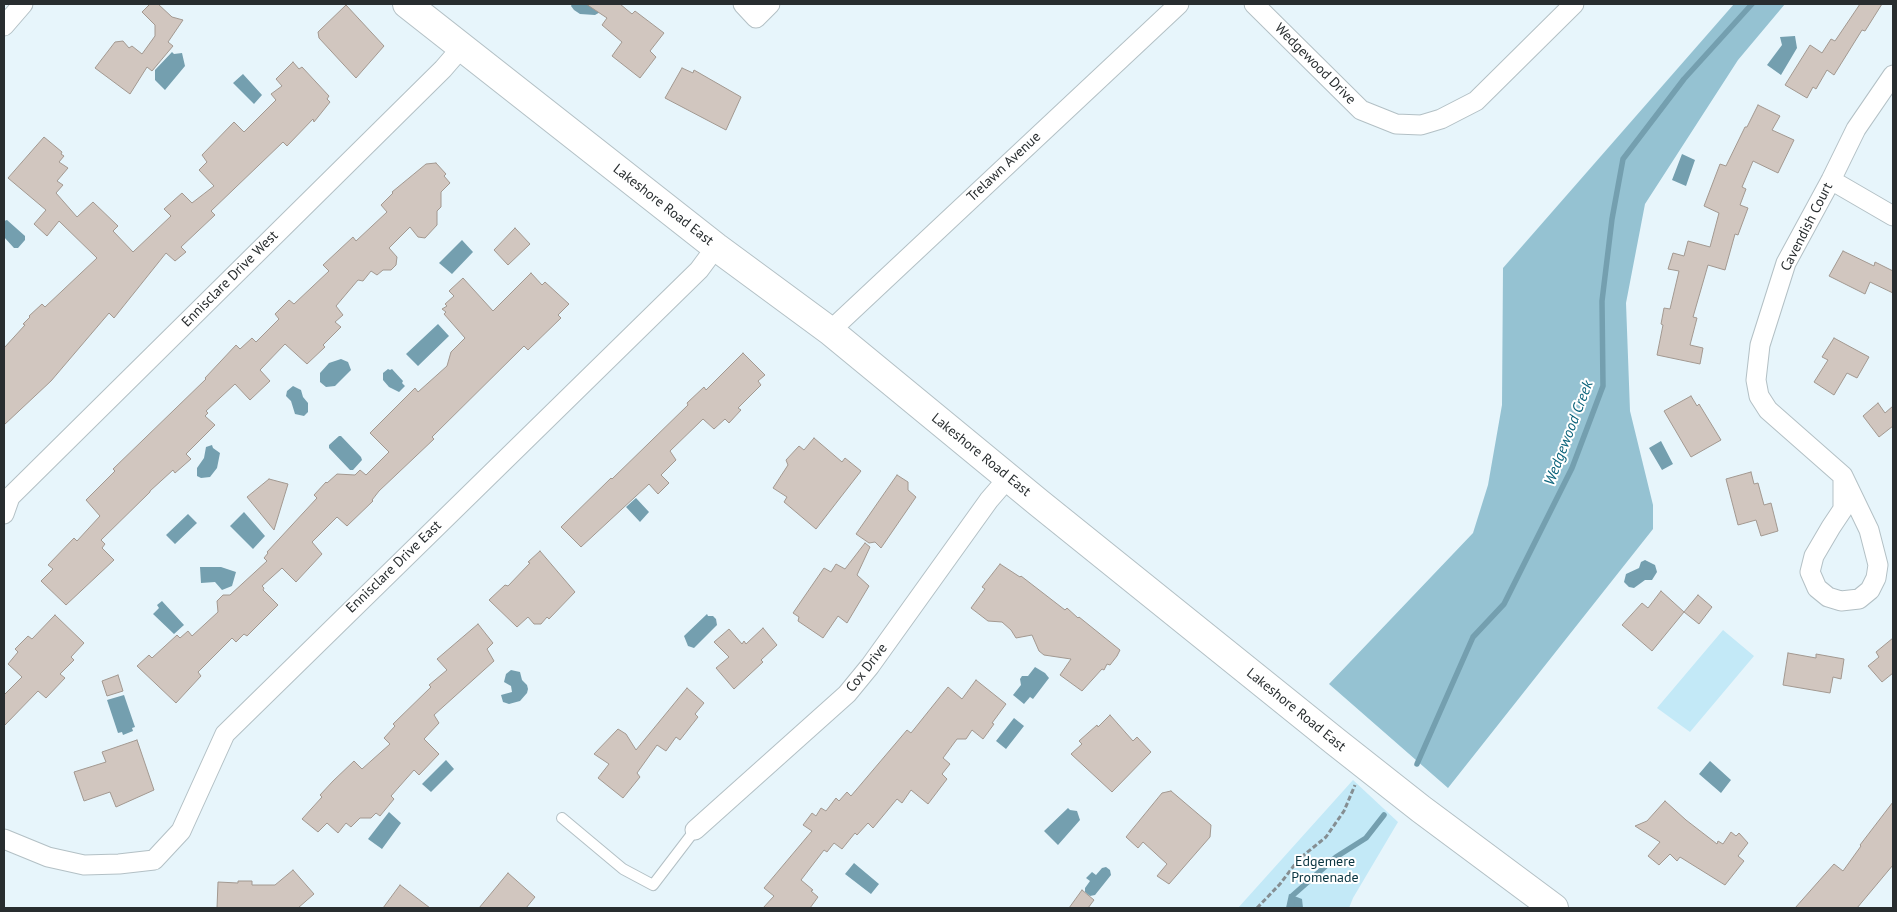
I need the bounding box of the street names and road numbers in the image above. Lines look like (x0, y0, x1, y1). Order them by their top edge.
street label: Wedgewood Drive (1271, 20, 1359, 108)
street label: Trelawn Avenue (964, 129, 1044, 205)
street label: Lakeshore Road East (609, 161, 717, 249)
street label: Cavendish Court (1777, 180, 1837, 274)
street label: Ennisclare Drive West (178, 227, 282, 331)
street label: Lakeshore Road East (928, 410, 1034, 500)
street label: Ennisclare Drive East (343, 517, 445, 617)
street label: Cox Drive (843, 640, 891, 696)
street label: Lakeshore Road East (1243, 665, 1349, 755)

